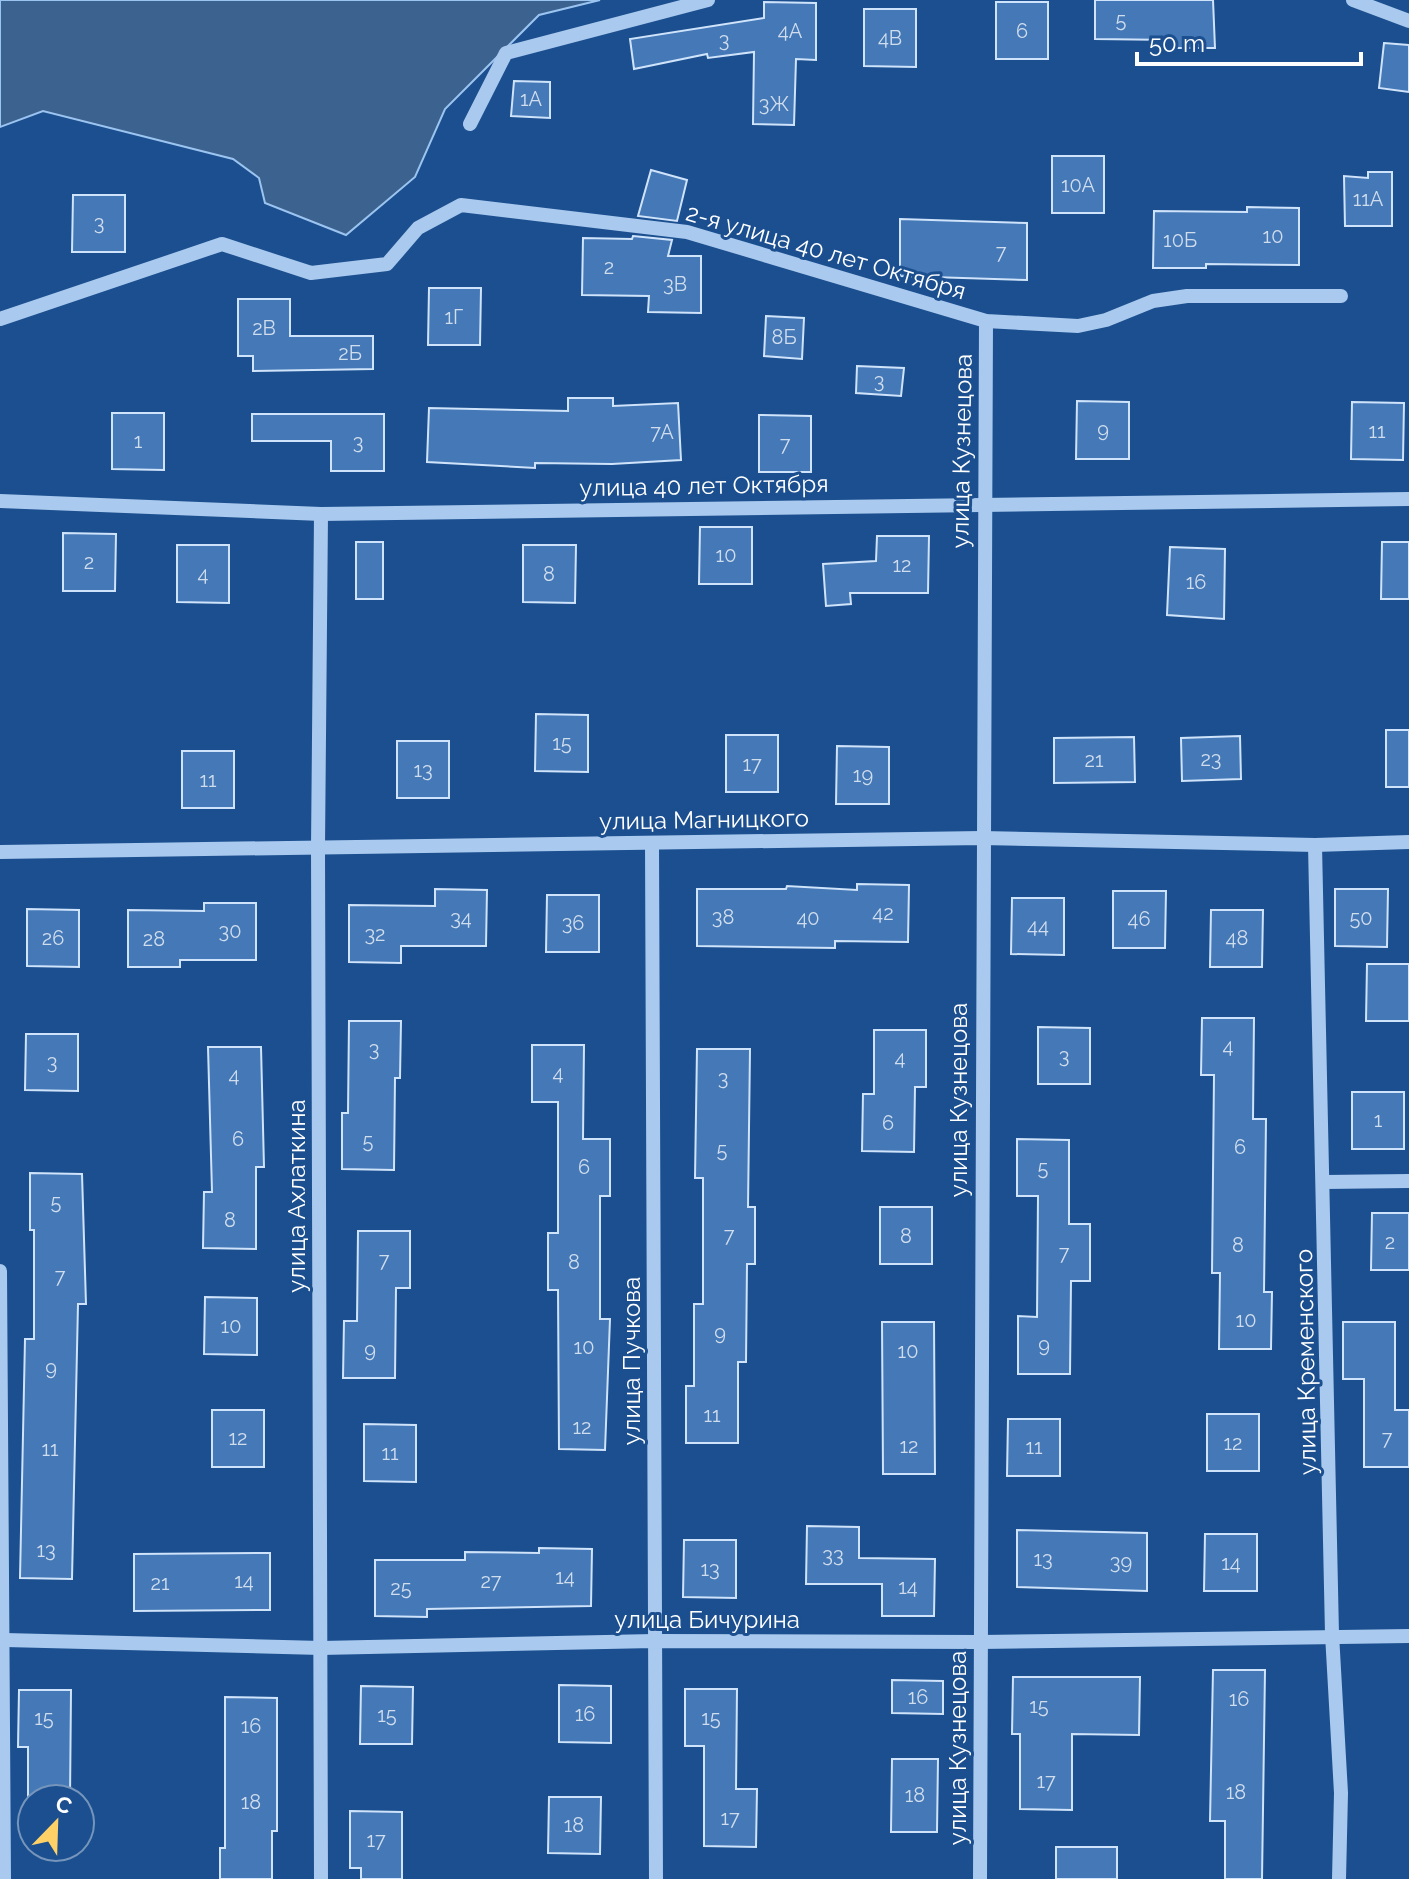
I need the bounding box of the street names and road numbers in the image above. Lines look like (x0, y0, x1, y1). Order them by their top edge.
street label: 2-я улица 40 лет Октября (683, 198, 969, 305)
street label: улица Кузнецова (945, 353, 978, 549)
street label: улица 40 лет Октября (579, 469, 829, 502)
street label: улица Магницкого (599, 803, 809, 836)
street label: улица Кузнецова (944, 1003, 973, 1197)
street label: улица Ахлаткина (282, 1099, 311, 1293)
street label: улица Кременского (1289, 1249, 1322, 1475)
street label: улица Пучкова (617, 1277, 646, 1445)
street label: улица Бичурина (614, 1605, 800, 1634)
street label: улица Кузнецова (943, 1651, 972, 1845)

